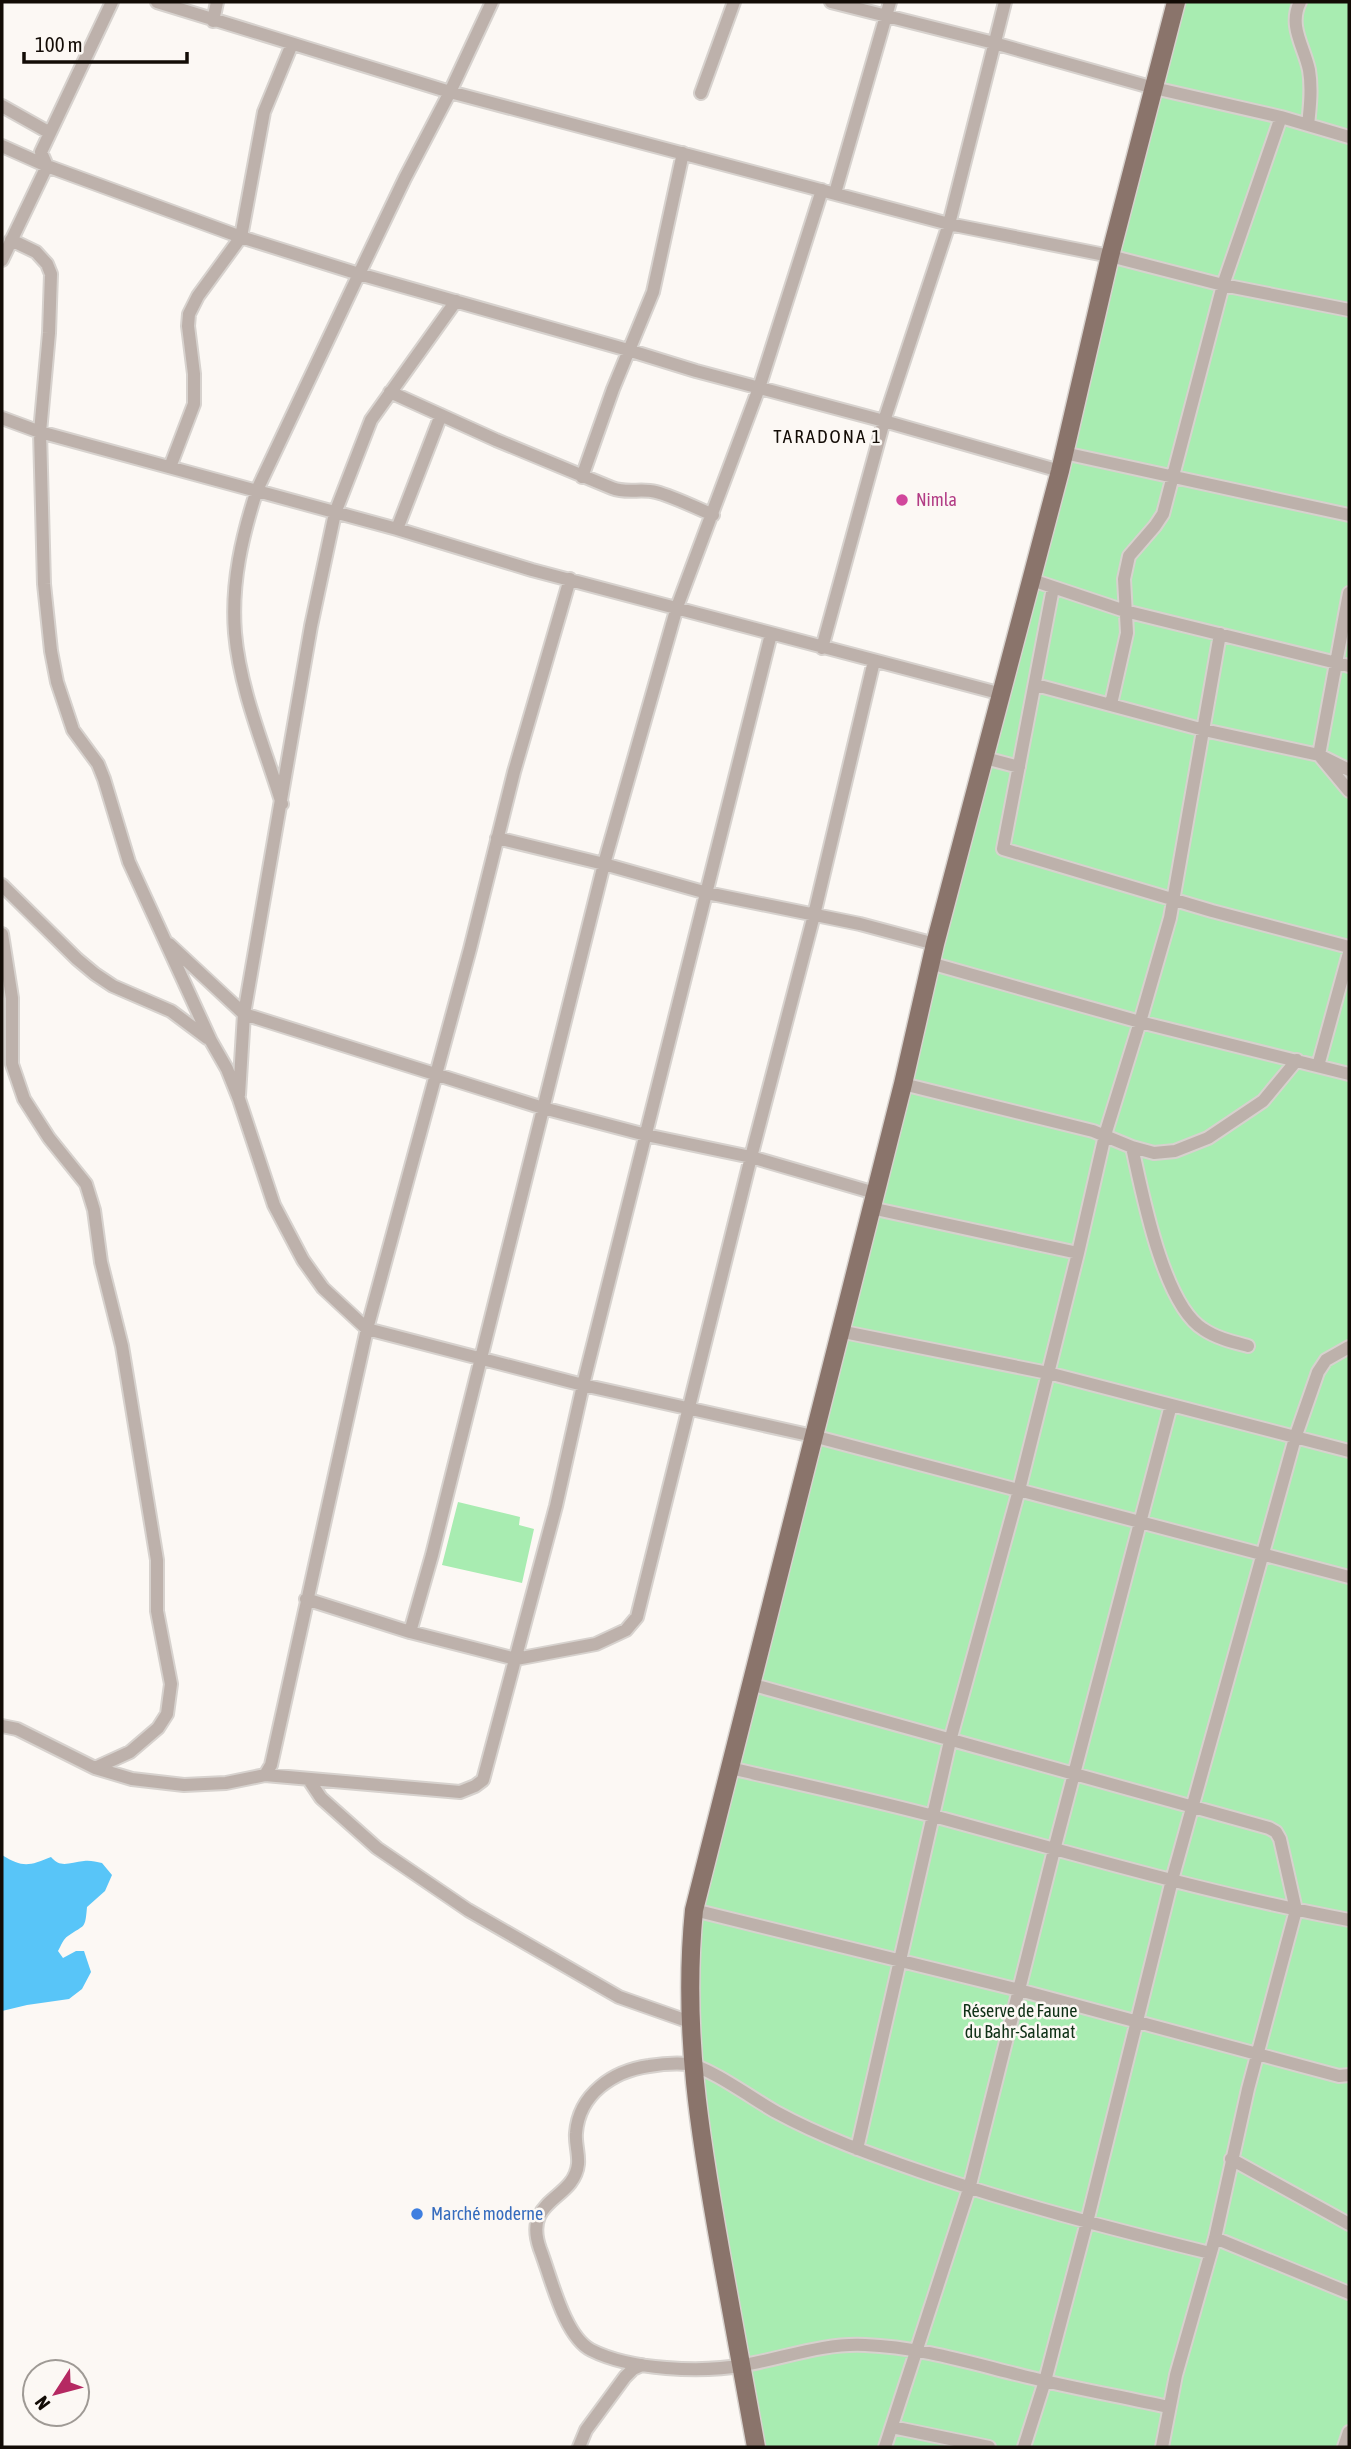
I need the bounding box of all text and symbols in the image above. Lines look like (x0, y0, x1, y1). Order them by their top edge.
scale bar (24, 21, 187, 65)
text: 100 m (35, 32, 83, 56)
district label: TARADONA 1 (773, 425, 883, 447)
place label: Nimla (916, 489, 957, 510)
marker: Nimla (894, 492, 910, 508)
park label: Réserve de Faune du Bahr-Salamat (963, 2000, 1077, 2042)
place label: Marché moderne (431, 2203, 543, 2224)
marker: Marché moderne (409, 2206, 425, 2222)
north arrow (21, 2358, 91, 2428)
text: N (30, 2392, 54, 2414)

